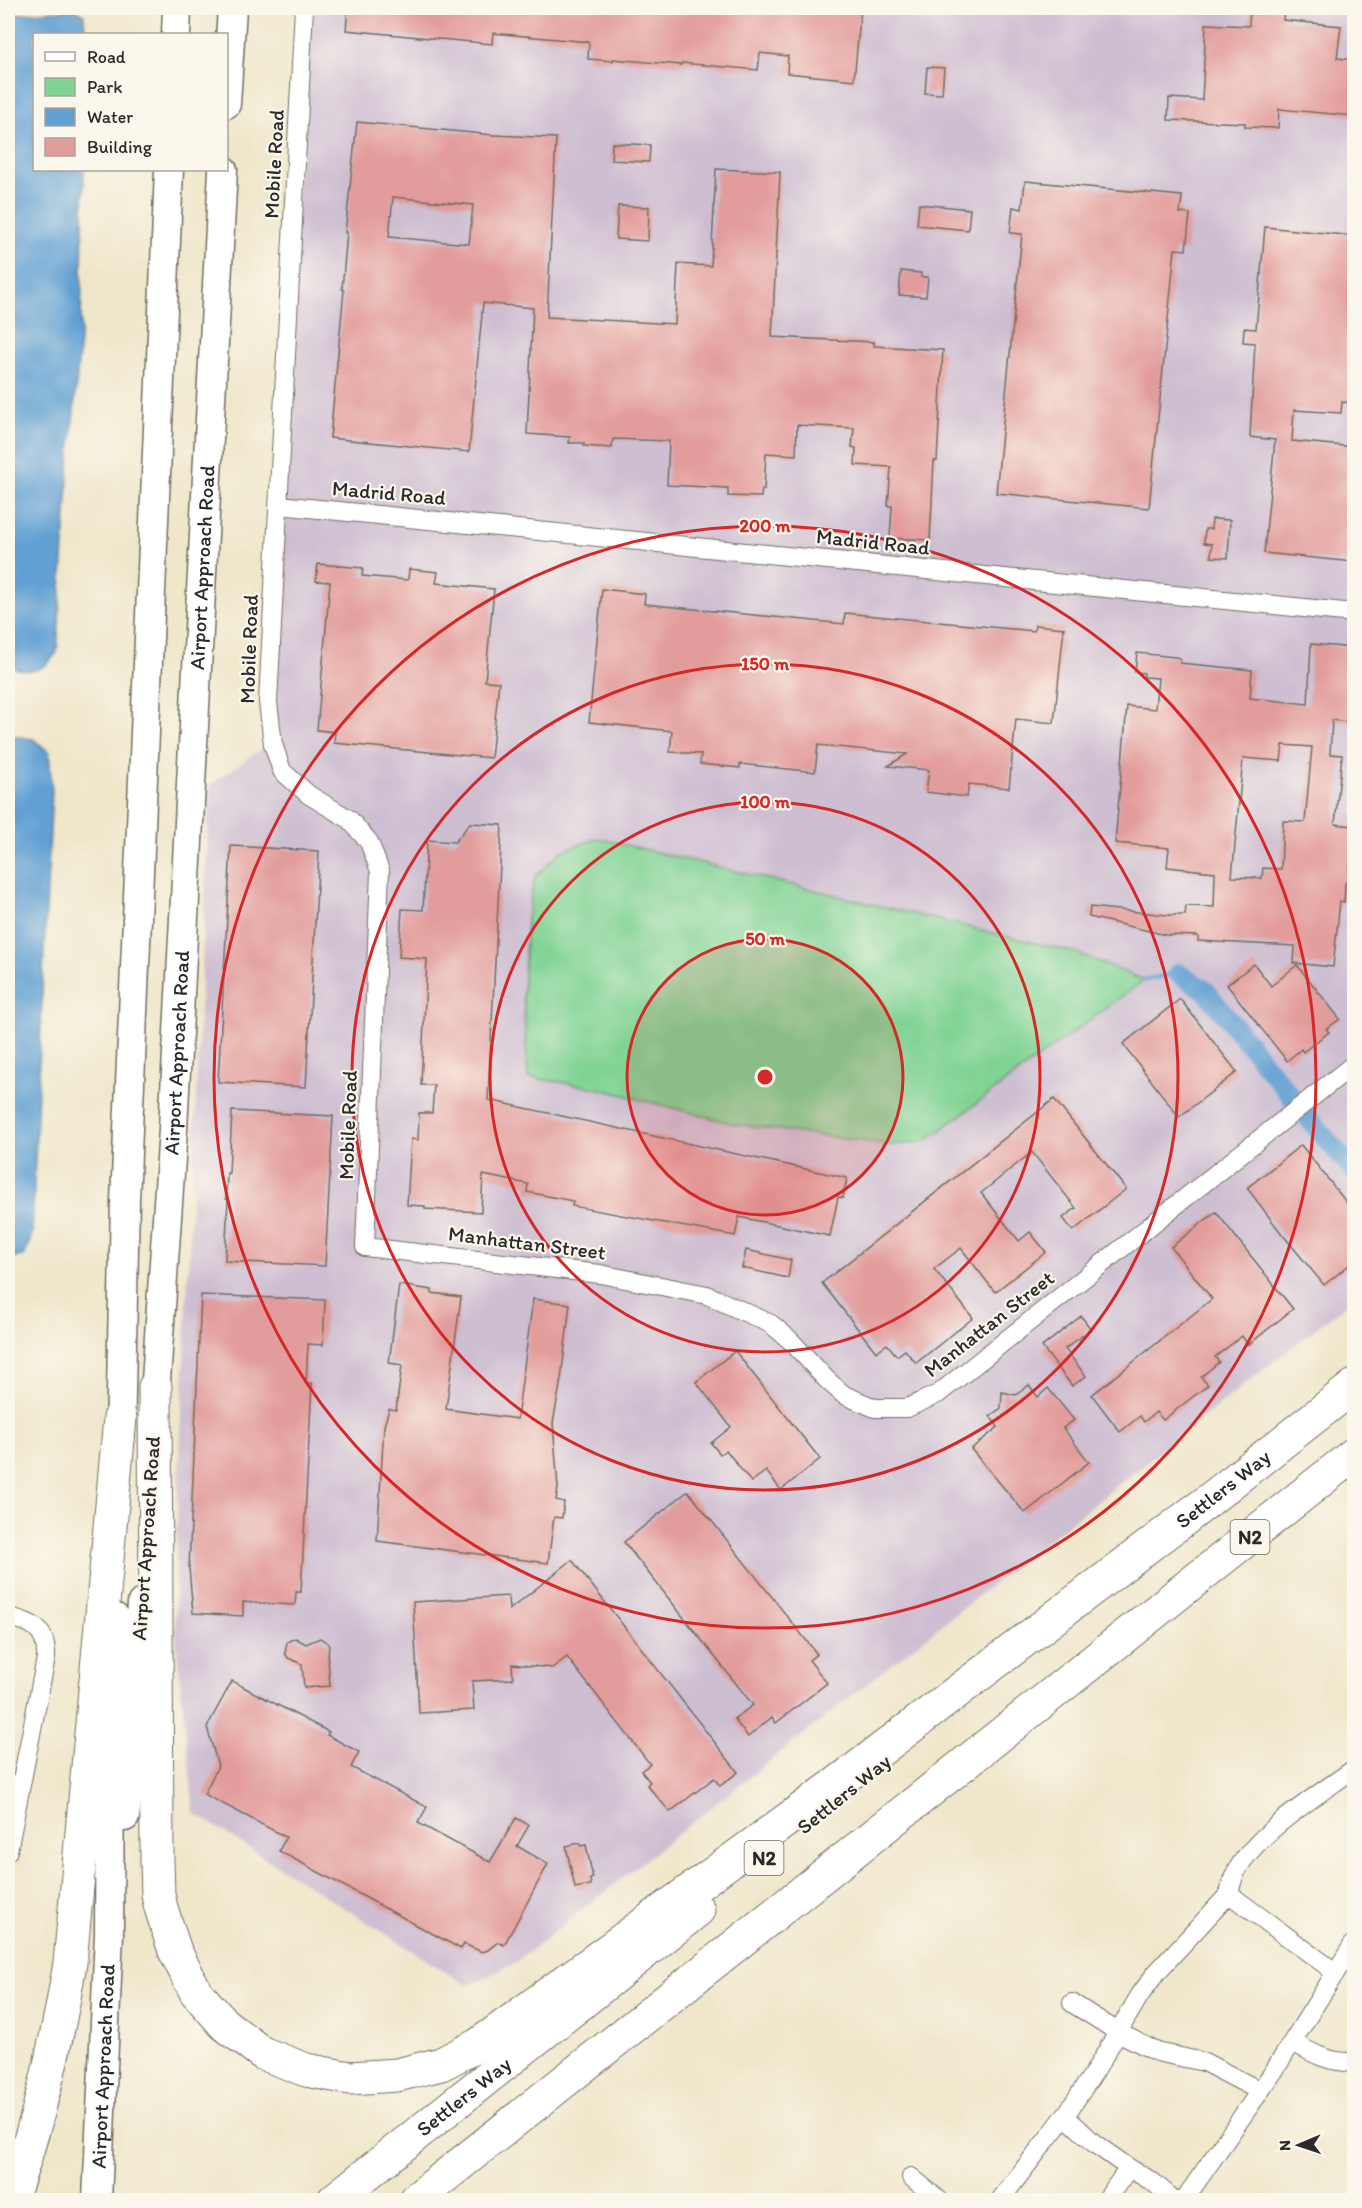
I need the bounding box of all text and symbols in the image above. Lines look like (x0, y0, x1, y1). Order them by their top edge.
legend (33, 33, 228, 171)
text: Road (87, 46, 126, 68)
text: Park (87, 76, 122, 98)
text: Water (87, 106, 133, 128)
street label: Mobile Road (258, 108, 289, 219)
text: Building (87, 136, 153, 158)
street label: Airport Approach Road (184, 464, 220, 670)
street label: Madrid Road (331, 475, 447, 510)
text: 200 m (740, 515, 791, 537)
street label: Madrid Road (815, 523, 932, 560)
street label: Mobile Road (234, 593, 263, 704)
text: 150 m (741, 653, 790, 675)
text: 100 m (740, 791, 791, 813)
text: 50 m (745, 928, 786, 950)
street label: Airport Approach Road (158, 949, 194, 1156)
centre of rings (755, 1067, 775, 1087)
street label: Mobile Road (333, 1069, 362, 1180)
street label: Manhattan Street (447, 1220, 607, 1265)
street label: Manhattan Street (919, 1265, 1059, 1382)
street label: Airport Approach Road (126, 1435, 165, 1641)
street label: Settlers Way (1170, 1443, 1275, 1533)
road number: N2 (1230, 1520, 1270, 1554)
street label: Settlers Way (792, 1748, 896, 1839)
road number: N2 (744, 1841, 783, 1875)
street label: Airport Approach Road (85, 1963, 120, 2169)
street label: Settlers Way (411, 2051, 516, 2141)
north arrow (1269, 2115, 1329, 2175)
text: N (1275, 2140, 1294, 2151)

